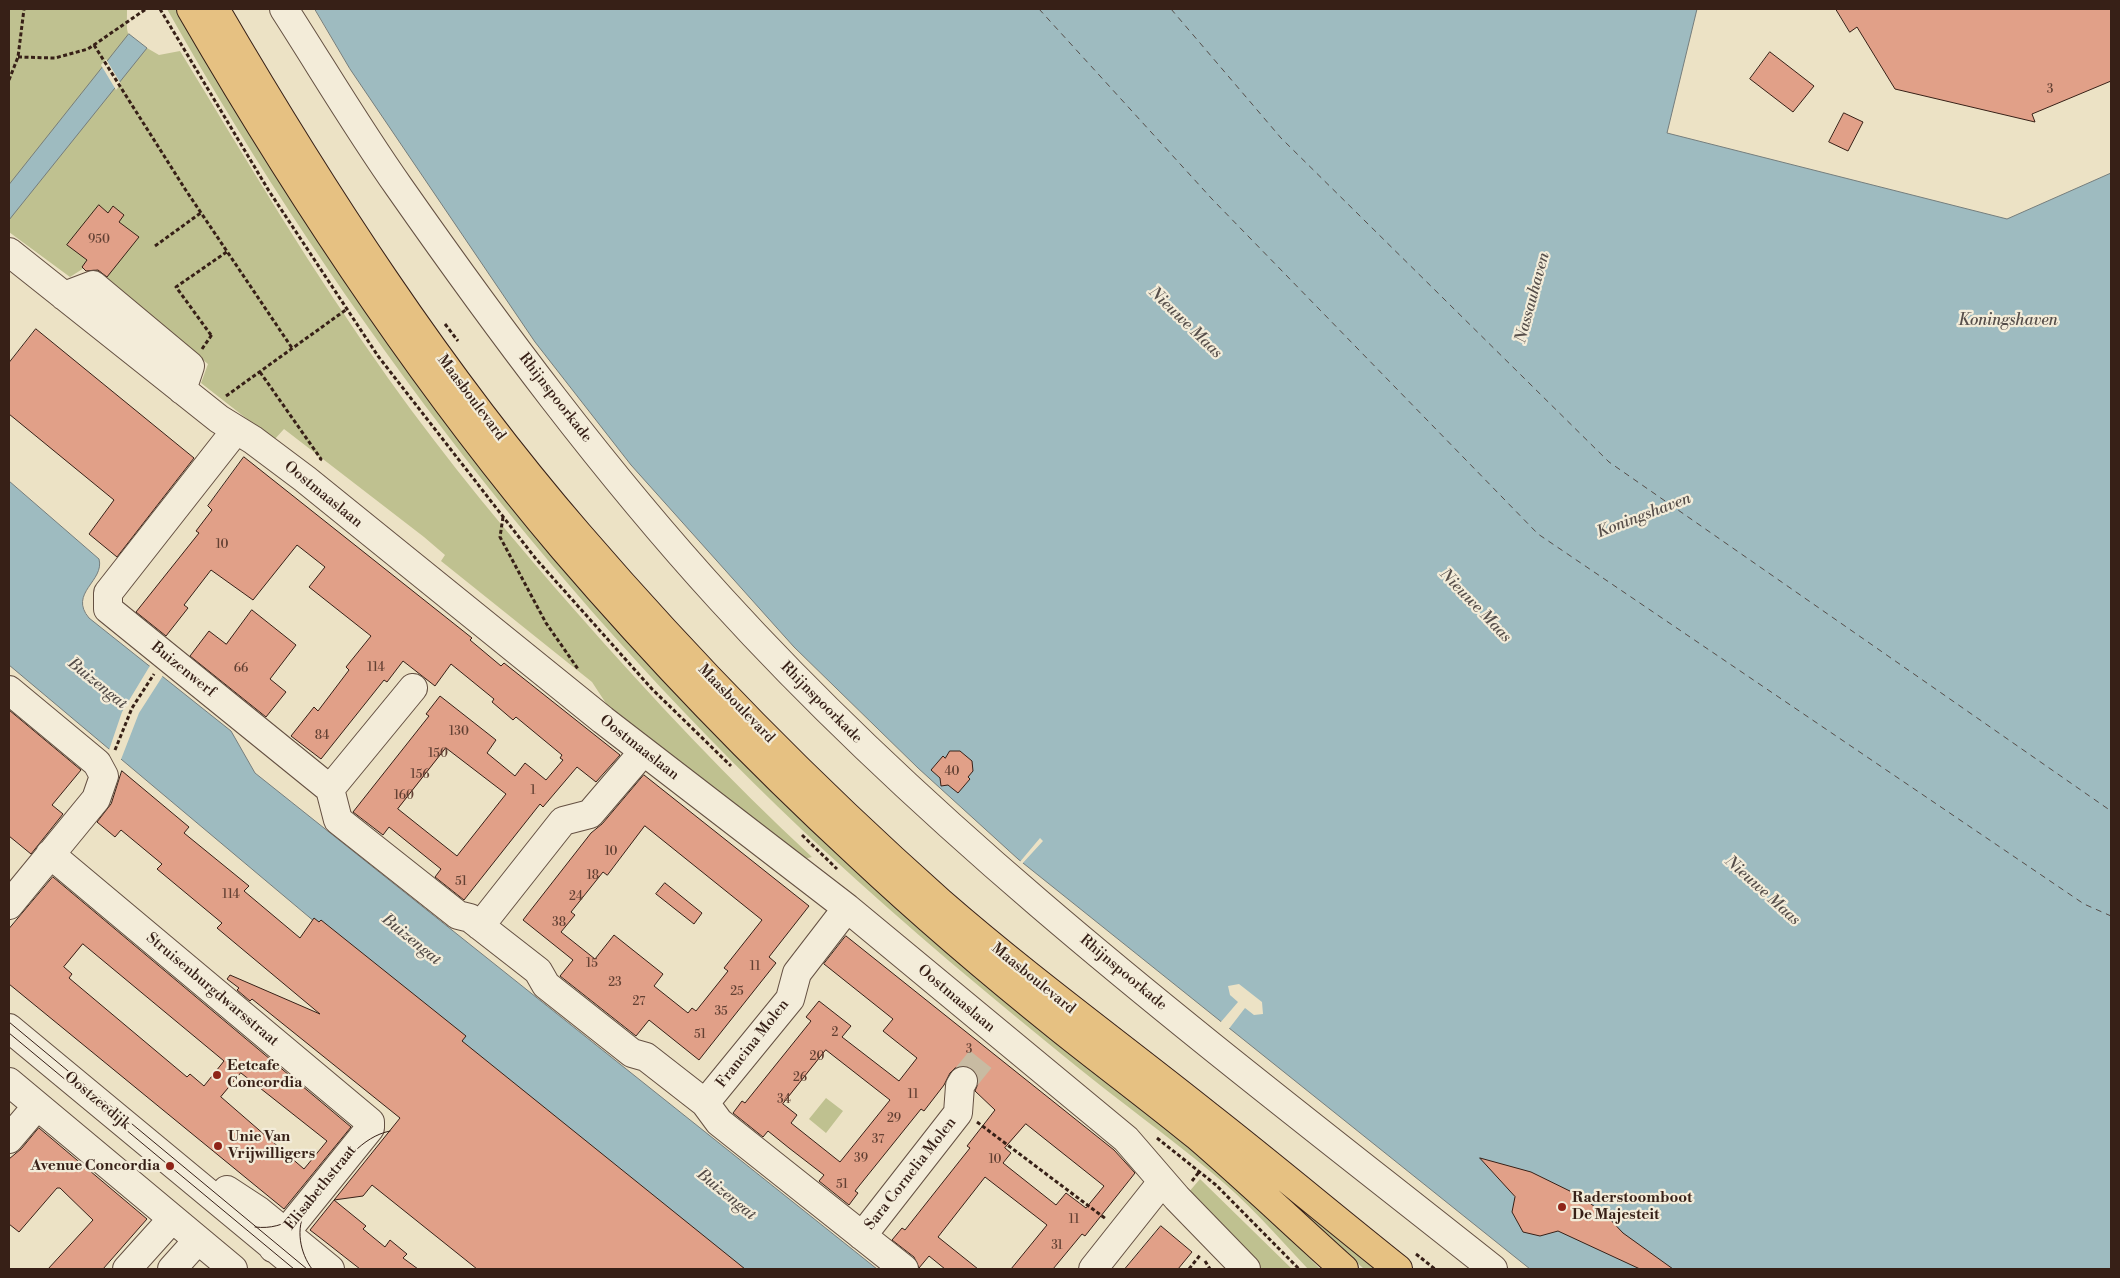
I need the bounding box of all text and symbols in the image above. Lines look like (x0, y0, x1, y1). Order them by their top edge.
house number: 3 (2047, 83, 2053, 97)
house number: 950 (88, 233, 110, 247)
water label: Nassauhaven (1512, 251, 1554, 345)
water label: Nieuwe Maas (1144, 283, 1226, 363)
water label: Koningshaven (1958, 311, 2058, 331)
street label: Rhijnspoorkade (515, 350, 595, 446)
street label: Maasboulevard (433, 352, 509, 444)
street label: Oostmaaslaan (280, 458, 366, 532)
water label: Koningshaven (1594, 489, 1694, 543)
house number: 10 (216, 538, 228, 552)
water label: Nieuwe Maas (1435, 565, 1515, 647)
street label: Buizenwerf (147, 639, 219, 701)
water label: Buizengat (64, 654, 130, 714)
street label: Rhijnspoorkade (776, 658, 866, 748)
house number: 114 (367, 661, 385, 675)
street label: Maasboulevard (694, 661, 778, 747)
house number: 66 (234, 662, 248, 676)
street label: Oostmaaslaan (596, 711, 682, 785)
house number: 130 (449, 725, 469, 739)
house number: 84 (315, 729, 329, 743)
house number: 150 (428, 747, 448, 761)
house number: 40 (944, 765, 960, 779)
house number: 156 (410, 768, 430, 782)
house number: 1 (530, 784, 536, 798)
house number: 160 (394, 789, 414, 803)
house number: 10 (605, 845, 617, 859)
water label: Nieuwe Maas (1720, 852, 1804, 930)
house number: 18 (587, 869, 599, 883)
house number: 51 (455, 875, 467, 889)
house number: 114 (222, 888, 240, 902)
house number: 24 (569, 890, 583, 904)
water label: Buizengat (378, 910, 444, 970)
house number: 38 (552, 916, 566, 930)
street label: Struisenburgdwarsstraat (142, 929, 282, 1051)
street label: Rhijnspoorkade (1076, 931, 1170, 1015)
street label: Maasboulevard (988, 940, 1078, 1018)
house number: 15 (586, 957, 598, 971)
house number: 11 (750, 960, 760, 974)
street label: Oostmaaslaan (914, 961, 998, 1037)
house number: 23 (608, 976, 622, 990)
house number: 25 (730, 985, 744, 999)
house number: 27 (633, 995, 645, 1009)
street label: Francina Molen (713, 996, 793, 1092)
house number: 35 (714, 1005, 728, 1019)
house number: 2 (832, 1026, 838, 1040)
house number: 51 (694, 1028, 706, 1042)
house number: 3 (966, 1043, 972, 1057)
house number: 20 (810, 1050, 824, 1064)
place label: Eetcafe Concordia (227, 1057, 302, 1092)
street label: Oostzeedijk (60, 1068, 134, 1134)
marker: Eetcafe Concordia (211, 1069, 223, 1081)
house number: 26 (793, 1071, 807, 1085)
house number: 11 (908, 1088, 918, 1102)
house number: 34 (777, 1093, 791, 1107)
house number: 29 (887, 1112, 901, 1126)
street label: Sara Cornelia Molen (861, 1114, 961, 1234)
place label: Unie Van Vrijwilligers (228, 1128, 315, 1163)
house number: 37 (872, 1133, 884, 1147)
marker: Unie Van Vrijwilligers (212, 1140, 224, 1152)
street label: Elisabethstraat (281, 1142, 361, 1234)
house number: 39 (854, 1152, 868, 1166)
house number: 10 (989, 1153, 1001, 1167)
place label: Avenue Concordia (31, 1157, 160, 1175)
marker: Avenue Concordia (164, 1160, 176, 1172)
water label: Buizengat (693, 1165, 759, 1225)
house number: 51 (836, 1178, 848, 1192)
place label: Raderstoomboot De Majesteit (1572, 1189, 1692, 1224)
marker: Raderstoomboot De Majesteit (1556, 1201, 1568, 1213)
house number: 11 (1069, 1213, 1079, 1227)
house number: 31 (1051, 1239, 1063, 1253)

